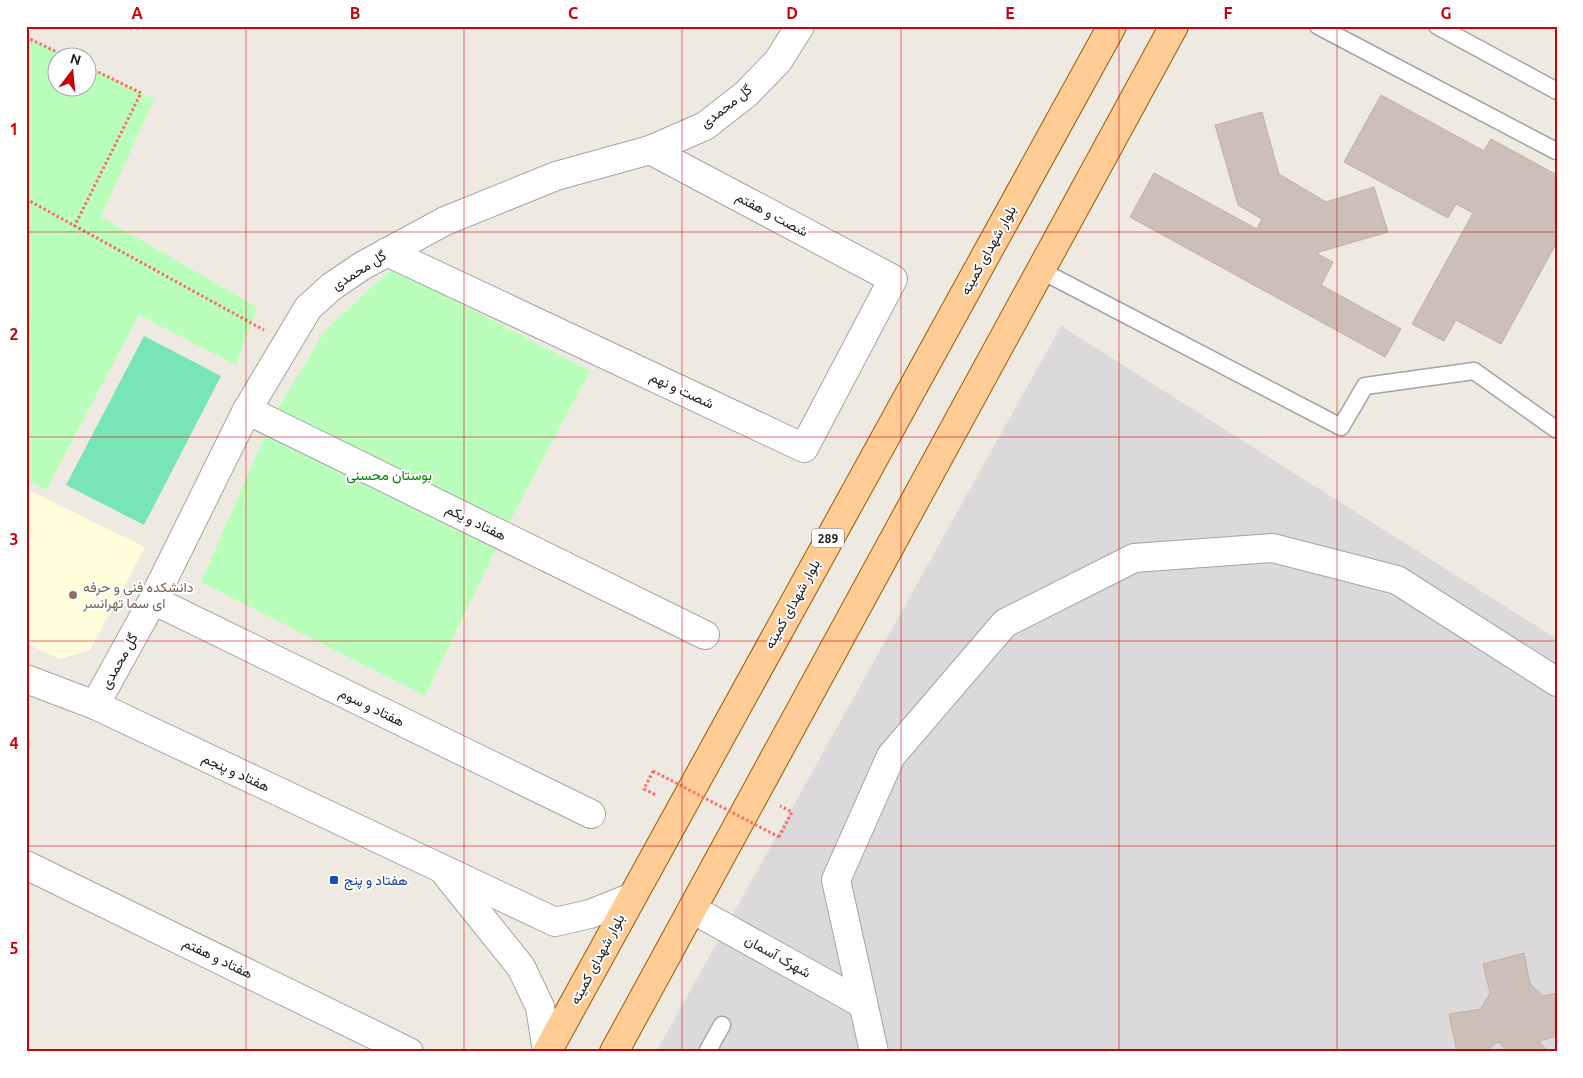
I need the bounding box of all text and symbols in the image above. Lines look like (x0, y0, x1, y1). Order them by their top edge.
text: A (131, 4, 143, 22)
text: B (350, 4, 360, 22)
text: C (568, 4, 578, 22)
text: D (786, 4, 798, 22)
text: E (1005, 4, 1015, 22)
text: F (1224, 4, 1233, 22)
text: G (1440, 4, 1452, 22)
north arrow (48, 48, 98, 98)
text: N (68, 50, 83, 69)
street label: گل محمدی (697, 81, 756, 132)
text: 1 (9, 120, 19, 138)
street label: شصت و هفتم (733, 188, 811, 241)
street label: بلوار شهدای کمیته (957, 202, 1020, 298)
street label: گل محمدی (329, 247, 390, 294)
text: 2 (9, 325, 19, 343)
street label: شصت و نهم (647, 368, 716, 413)
park label: بوستان محسنی (346, 467, 432, 484)
street label: هفتاد و یکم (443, 500, 509, 545)
road number: 289 (812, 528, 844, 548)
text: 3 (9, 530, 19, 548)
street label: بلوار شهدای کمیته (761, 556, 824, 652)
place label: دانشکده فنی و حرفه ای سما تهرانسر (82, 579, 194, 612)
marker: دانشکده فنی و حرفه ای سما تهرانسر (67, 589, 79, 601)
street label: گل محمدی (97, 630, 142, 692)
street label: هفتاد و سوم (336, 684, 407, 731)
text: 4 (9, 734, 19, 752)
street label: هفتاد و پنجم (199, 749, 272, 797)
place label: هفتاد و پنج (344, 872, 408, 891)
marker: هفتاد و پنج (328, 874, 340, 886)
street label: بلوار شهدای کمیته (567, 911, 628, 1007)
street label: شهرک آسمان (742, 931, 814, 982)
street label: هفتاد و هفتم (180, 934, 256, 983)
text: 5 (9, 939, 19, 957)

